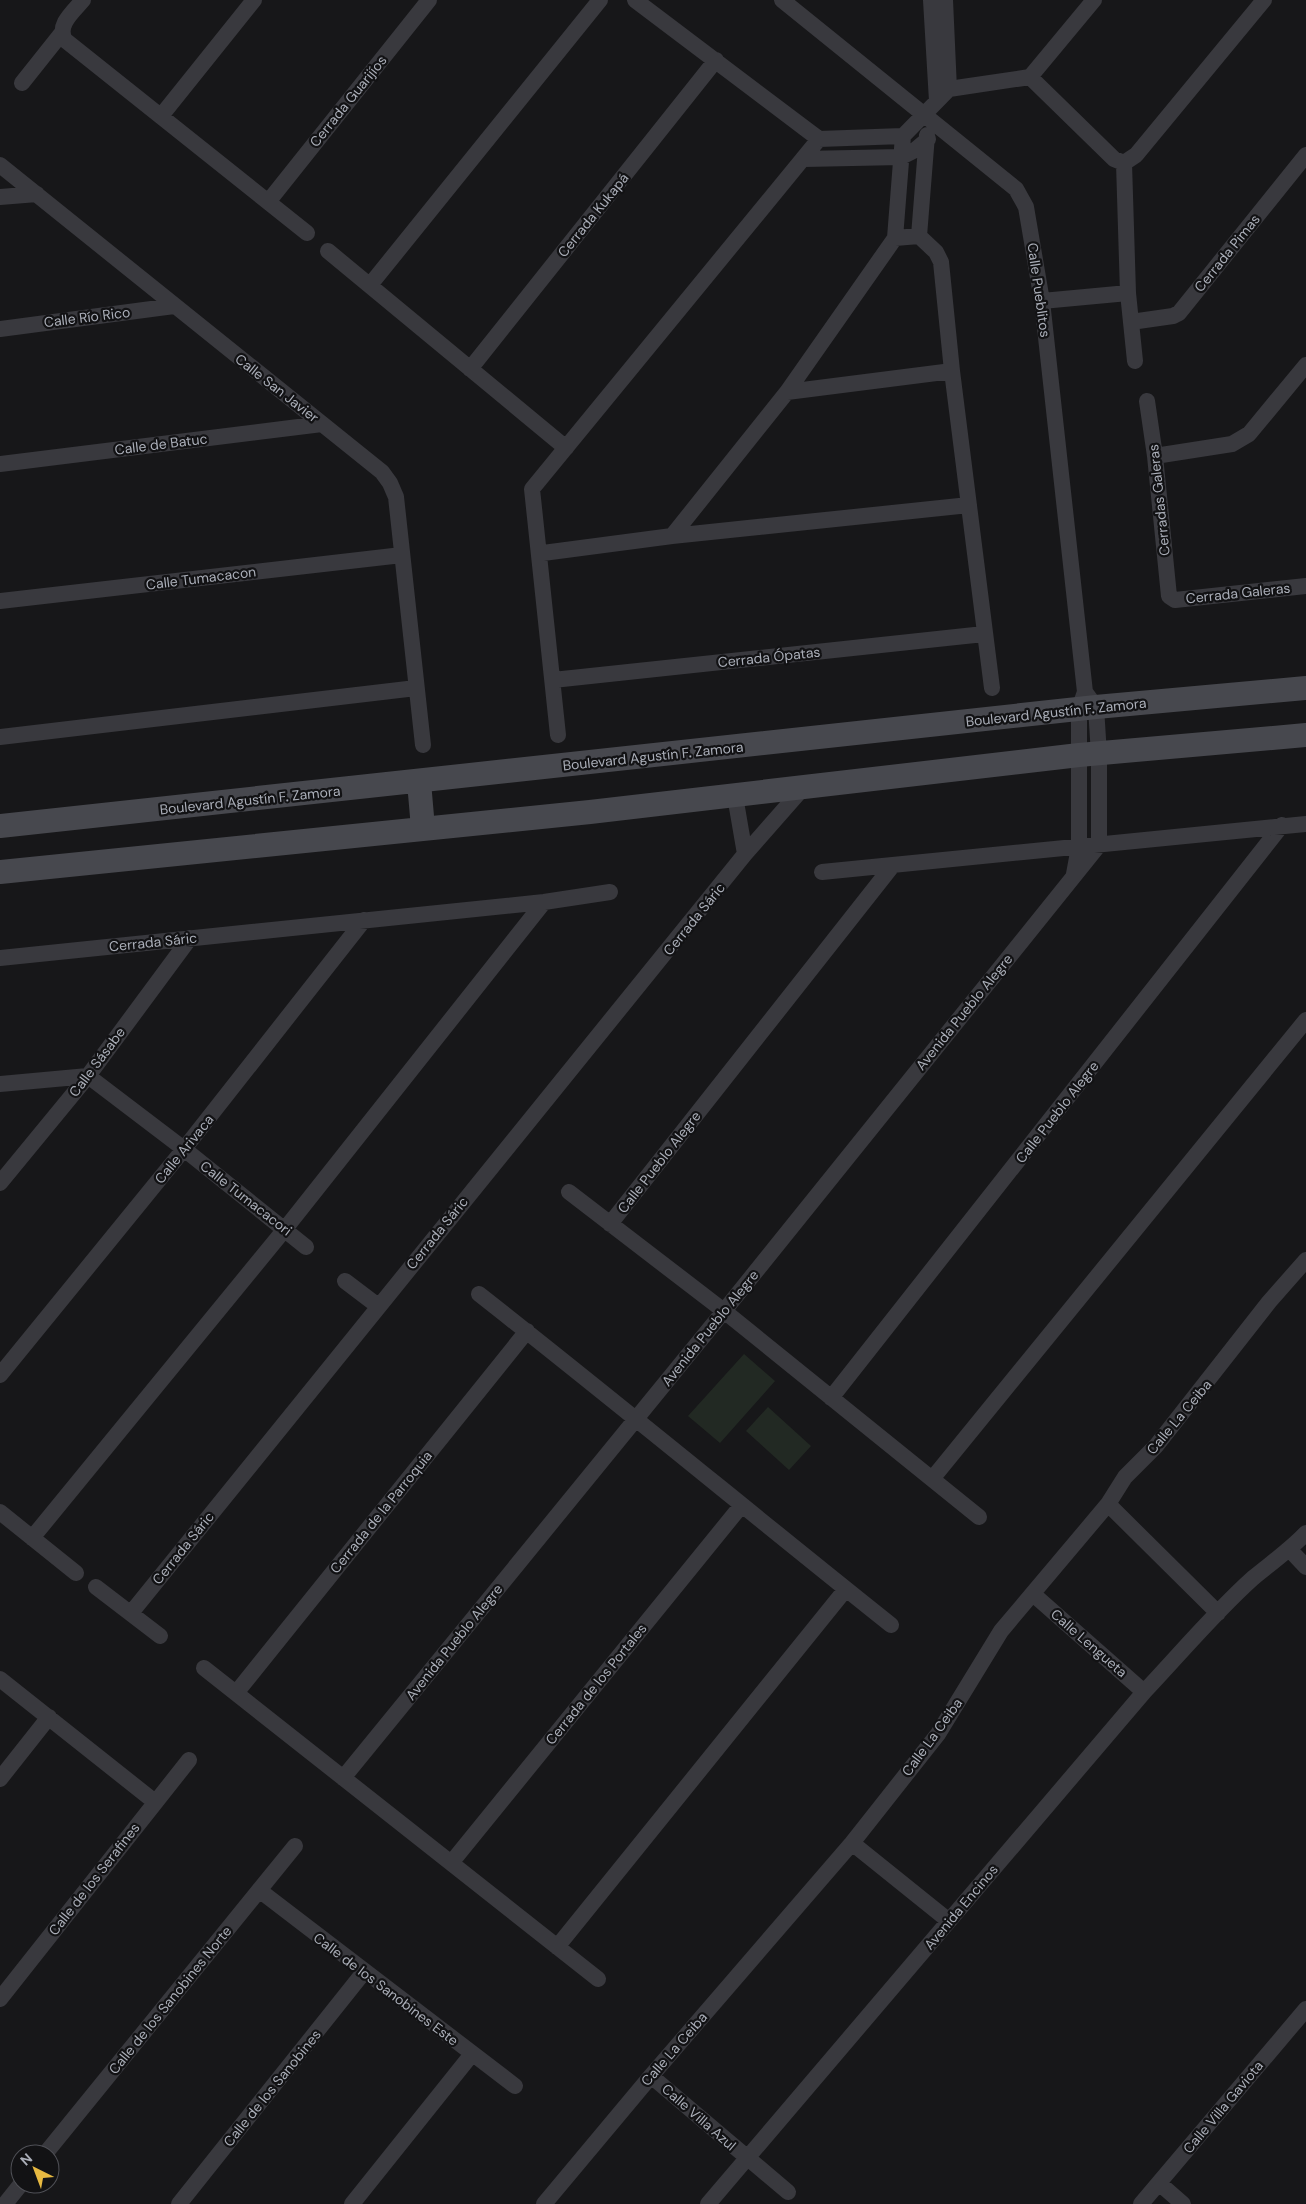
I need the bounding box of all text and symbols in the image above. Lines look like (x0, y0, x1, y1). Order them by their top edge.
street label: Cerrada Guarijíos (306, 52, 390, 150)
street label: Cerrada Kukapá (554, 169, 632, 261)
street label: Cerrada Pimas (1190, 211, 1264, 295)
street label: Calle Pueblitos (1023, 241, 1055, 339)
street label: Calle Río Rico (43, 303, 131, 331)
street label: Calle San Javier (232, 350, 322, 426)
street label: Calle de Batuc (114, 429, 208, 459)
street label: Cerradas Galeras (1144, 443, 1174, 557)
street label: Calle Tumacacon (145, 562, 257, 594)
street label: Cerrada Galeras (1185, 579, 1291, 607)
street label: Cerrada Ópatas (717, 643, 821, 671)
street label: Boulevard Agustín F. Zamora (965, 694, 1147, 730)
street label: Boulevard Agustín F. Zamora (562, 738, 744, 774)
street label: Boulevard Agustín F. Zamora (159, 782, 341, 818)
street label: Cerrada Sáric (659, 879, 729, 959)
street label: Cerrada Sáric (108, 928, 198, 956)
street label: Avenida Pueblo Alegre (912, 950, 1016, 1074)
street label: Calle Sásabe (65, 1024, 129, 1100)
street label: Calle Pueblo Alegre (1012, 1057, 1102, 1167)
street label: Calle Pueblo Alegre (614, 1107, 704, 1217)
street label: Calle Arivaca (151, 1111, 217, 1187)
street label: Calle Tumacacori (197, 1157, 295, 1239)
street label: Cerrada Sáric (402, 1193, 472, 1273)
street label: Avenida Pueblo Alegre (658, 1266, 762, 1390)
street label: Calle La Ceiba (1143, 1376, 1215, 1458)
street label: Cerrada de la Parroquia (326, 1447, 436, 1577)
street label: Cerrada Sáric (148, 1508, 218, 1588)
street label: Avenida Pueblo Alegre (402, 1580, 506, 1704)
street label: Calle Lengueta (1047, 1605, 1131, 1681)
street label: Cerrada de los Portales (541, 1620, 651, 1748)
street label: Calle La Ceiba (898, 1694, 966, 1780)
street label: Calle de los Serafines (44, 1819, 144, 1939)
street label: Avenida Encinos (920, 1861, 1002, 1953)
street label: Calle de los Sanobines Norte (105, 1922, 235, 2078)
street label: Calle de los Sanobines Este (310, 1929, 462, 2049)
street label: Calle La Ceiba (637, 2008, 711, 2090)
street label: Calle de los Sanobines (219, 2026, 325, 2150)
street label: Calle Villa Gaviota (1179, 2057, 1267, 2157)
street label: Calle Villa Azul (658, 2080, 740, 2154)
north arrow (10, 2144, 60, 2194)
text: N (16, 2149, 36, 2169)

